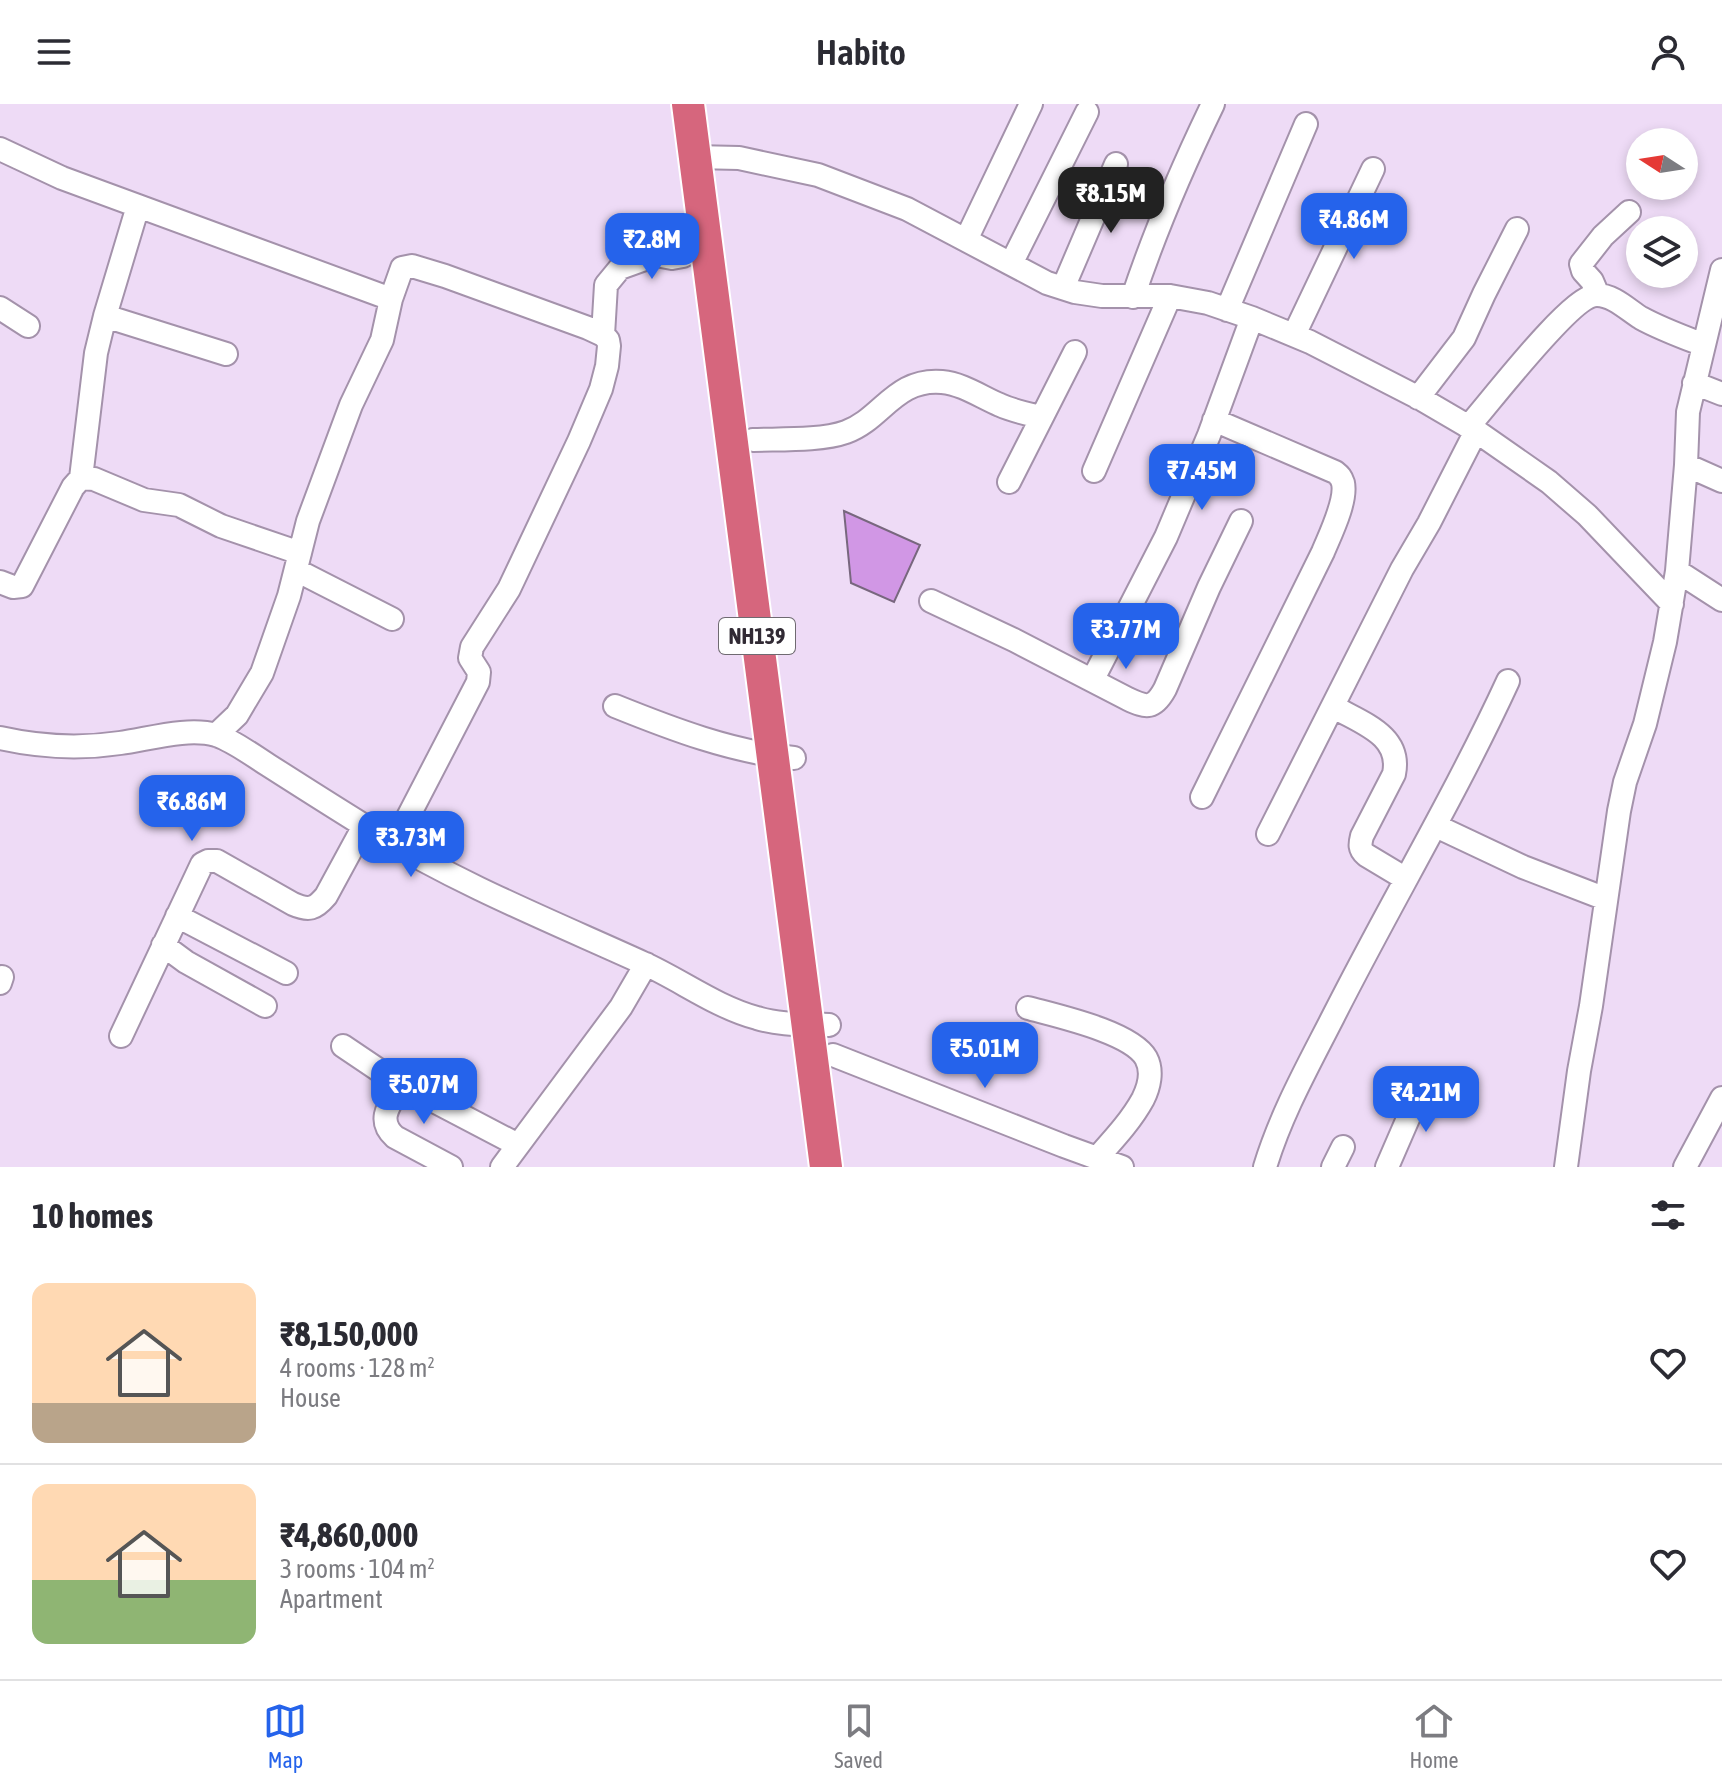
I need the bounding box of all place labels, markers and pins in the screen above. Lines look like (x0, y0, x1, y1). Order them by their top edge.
pin: ₹8.15M (1046, 167, 1176, 235)
pin: ₹4.86M (1289, 193, 1419, 261)
pin: ₹2.8M (596, 213, 708, 281)
pin: ₹7.45M (1137, 444, 1267, 512)
pin: ₹3.77M (1061, 603, 1191, 671)
pin: ₹6.86M (127, 775, 257, 843)
pin: ₹3.73M (346, 811, 476, 879)
pin: ₹5.01M (920, 1022, 1050, 1090)
pin: ₹5.07M (359, 1058, 489, 1126)
pin: ₹4.21M (1361, 1066, 1491, 1134)

